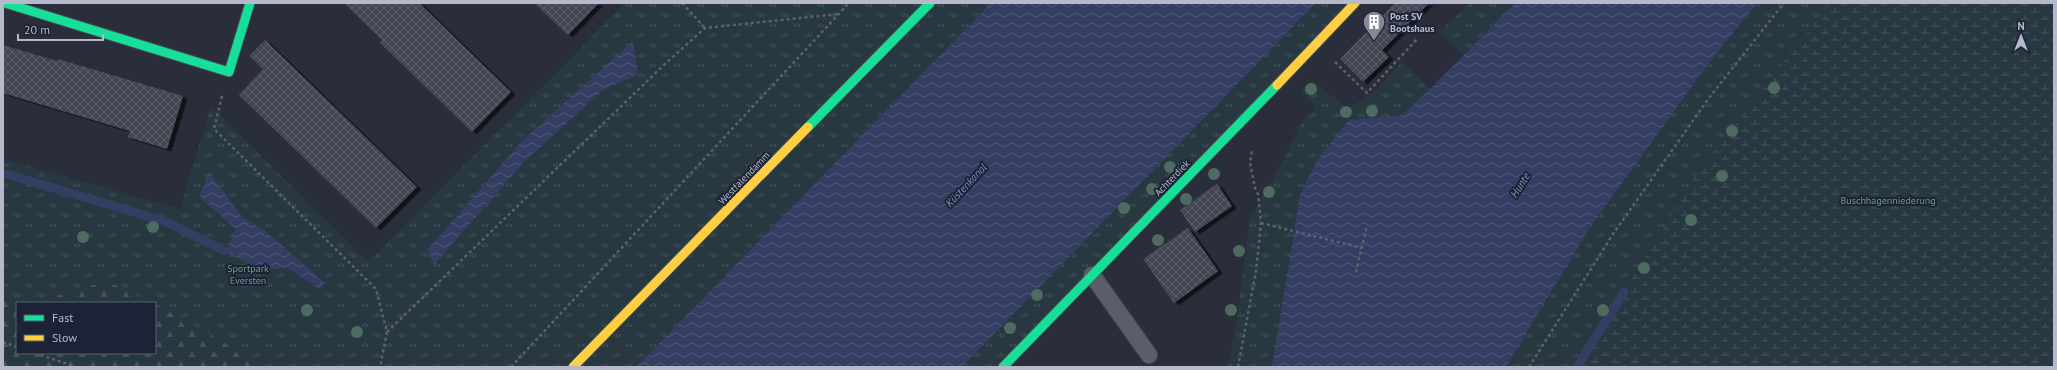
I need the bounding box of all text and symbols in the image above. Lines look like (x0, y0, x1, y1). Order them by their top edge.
building icon: Post SV Bootshaus (1361, 9, 1387, 42)
place label: Post SV Bootshaus (1390, 10, 1434, 35)
scale bar (18, 16, 103, 42)
north arrow (2001, 16, 2041, 56)
text: N (2017, 19, 2025, 33)
text: 20 m (24, 22, 50, 37)
street label: Westfalendamm (715, 149, 773, 207)
street label: Achterdiek (1152, 157, 1193, 199)
water label: Küstenkanal (942, 160, 990, 210)
water label: Hunte (1507, 170, 1533, 200)
park label: Buschhagenniederung (1840, 194, 1936, 207)
park label: Sportpark Eversten (227, 262, 269, 287)
legend (16, 302, 156, 354)
text: Fast (52, 310, 73, 325)
text: Slow (52, 330, 77, 345)

